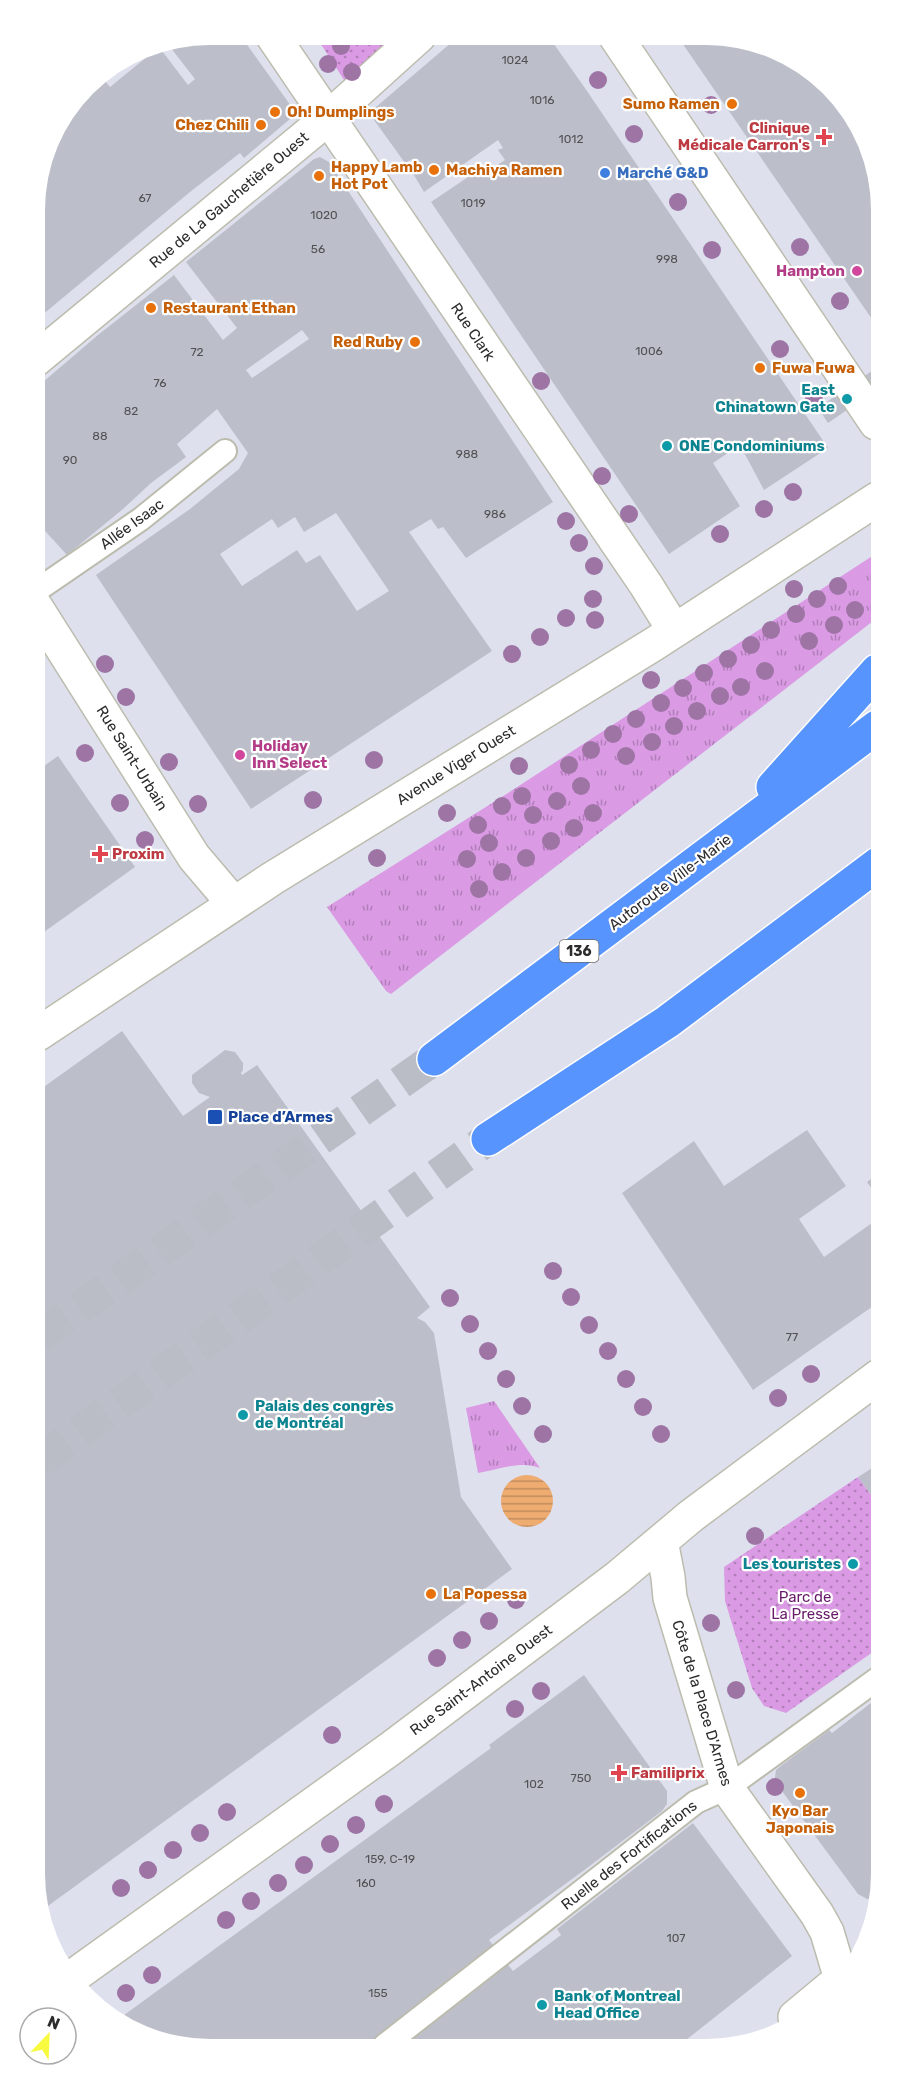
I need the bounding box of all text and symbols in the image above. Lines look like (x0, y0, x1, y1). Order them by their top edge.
house number: 1024 (501, 53, 529, 67)
house number: 1016 (529, 93, 555, 107)
place label: Sumo Ramen (623, 95, 720, 113)
marker: Sumo Ramen (725, 97, 739, 111)
place label: Oh! Dumplings (287, 103, 395, 121)
marker: Oh! Dumplings (268, 105, 282, 119)
place label: Chez Chili (175, 116, 249, 134)
marker: Chez Chili (254, 118, 268, 132)
place label: Clinique Médicale Carron's (678, 119, 810, 154)
street label: Rue de La Gauchetière Ouest (146, 128, 312, 272)
marker: Clinique Médicale Carron's (815, 128, 833, 146)
house number: 1012 (559, 132, 583, 146)
place label: Happy Lamb Hot Pot (331, 158, 422, 193)
place label: Machiya Ramen (446, 161, 562, 179)
marker: Machiya Ramen (427, 163, 441, 177)
place label: Marché G&D (617, 164, 709, 182)
marker: Marché G&D (598, 166, 612, 180)
marker: Happy Lamb Hot Pot (312, 169, 326, 183)
house number: 67 (138, 191, 152, 205)
house number: 1019 (460, 196, 486, 210)
house number: 1020 (310, 208, 338, 222)
house number: 56 (311, 242, 325, 256)
house number: 998 (656, 252, 678, 266)
place label: Hampton (776, 262, 845, 280)
marker: Hampton (850, 264, 864, 278)
place label: Restaurant Ethan (163, 299, 296, 317)
street label: Rue Clark (447, 299, 499, 365)
marker: Restaurant Ethan (144, 301, 158, 315)
place label: Red Ruby (333, 333, 403, 351)
marker: Red Ruby (408, 335, 422, 349)
house number: 1006 (635, 344, 663, 358)
house number: 72 (190, 345, 204, 359)
place label: Fuwa Fuwa (772, 359, 855, 377)
marker: Fuwa Fuwa (753, 361, 767, 375)
house number: 76 (153, 376, 167, 390)
place label: East Chinatown Gate (715, 381, 835, 416)
marker: East Chinatown Gate (840, 392, 854, 406)
house number: 82 (124, 404, 138, 418)
house number: 88 (92, 429, 108, 443)
place label: ONE Condominiums (679, 437, 825, 455)
marker: ONE Condominiums (660, 439, 674, 453)
house number: 988 (456, 447, 478, 461)
house number: 90 (63, 453, 77, 467)
street label: Allée Isaac (97, 495, 167, 553)
house number: 986 (484, 507, 506, 521)
street label: Rue Saint-Urbain (93, 702, 171, 814)
street label: Avenue Viger Ouest (393, 721, 519, 809)
place label: Holiday Inn Select (252, 737, 327, 772)
marker: Holiday Inn Select (233, 748, 247, 762)
street label: Autoroute Ville-Marie (605, 830, 735, 934)
place label: Proxim (112, 845, 165, 863)
marker: Proxim (93, 847, 107, 861)
road number: 136 (560, 940, 598, 962)
marker: Place d’Armes (206, 1108, 224, 1126)
place label: Place d’Armes (228, 1108, 333, 1126)
house number: 77 (786, 1330, 798, 1344)
place label: Palais des congrès de Montréal (255, 1397, 394, 1432)
marker: Palais des congrès de Montréal (236, 1408, 250, 1422)
place label: Les touristes (743, 1555, 841, 1573)
marker: Les touristes (846, 1557, 860, 1571)
place label: La Popessa (443, 1585, 527, 1603)
marker: La Popessa (424, 1587, 438, 1601)
park label: Parc de La Presse (771, 1588, 839, 1623)
street label: Côte de la Place D'Armes (668, 1618, 736, 1789)
street label: Rue Saint-Antoine Ouest (406, 1621, 556, 1739)
place label: Familiprix (631, 1764, 705, 1782)
marker: Familiprix (612, 1766, 626, 1780)
house number: 750 (571, 1771, 591, 1785)
house number: 102 (524, 1777, 544, 1791)
marker: Kyo Bar Japonais (793, 1786, 807, 1800)
street label: Ruelle des Fortifications (558, 1796, 701, 1914)
place label: Kyo Bar Japonais (766, 1802, 834, 1837)
house number: 159, C-19 (365, 1852, 415, 1866)
house number: 160 (356, 1876, 376, 1890)
house number: 107 (667, 1931, 685, 1945)
house number: 155 (368, 1986, 388, 2000)
place label: Bank of Montreal Head Office (554, 1987, 681, 2022)
marker: Bank of Montreal Head Office (535, 1998, 549, 2012)
north arrow (18, 2006, 78, 2066)
text: N (45, 2012, 63, 2034)

